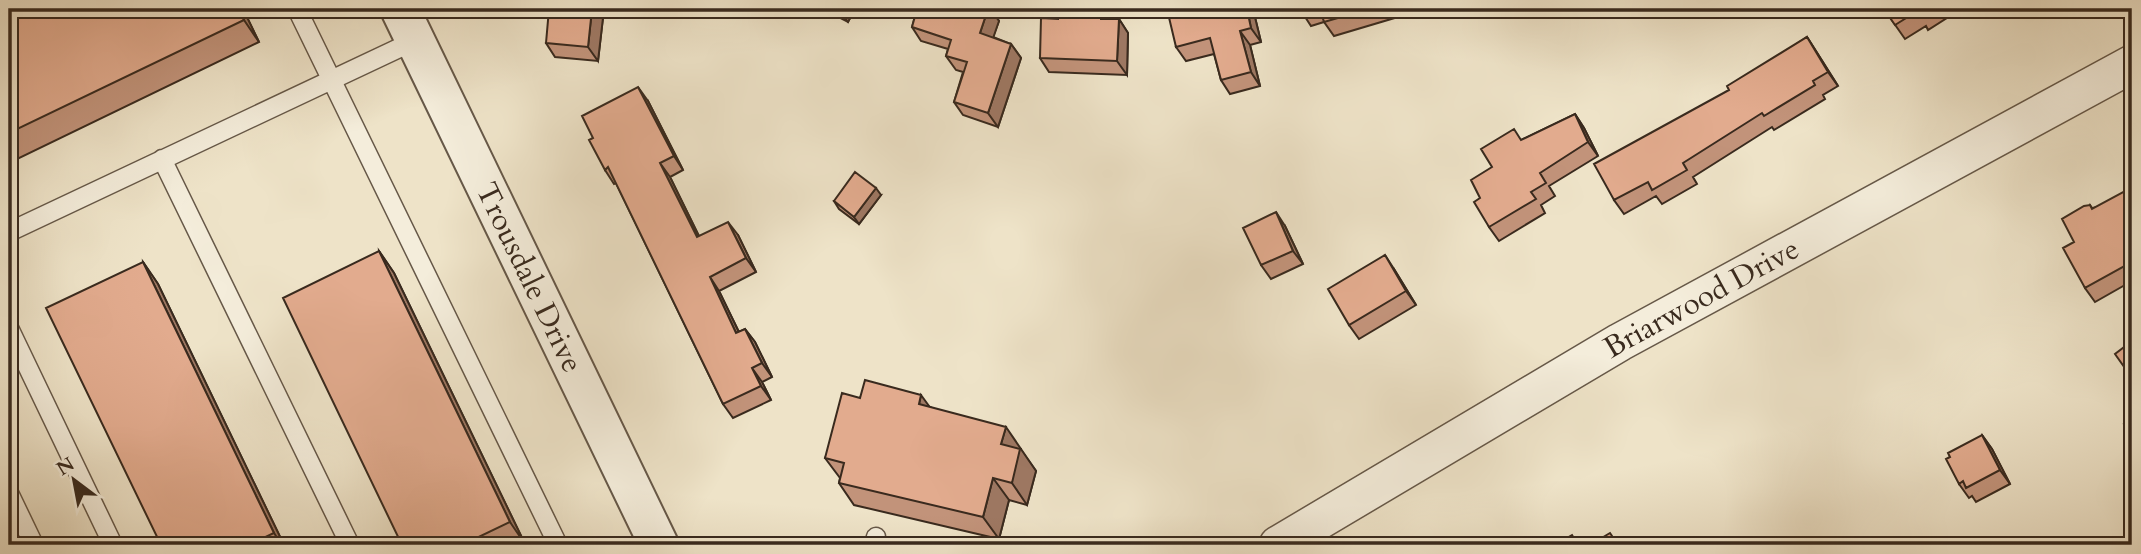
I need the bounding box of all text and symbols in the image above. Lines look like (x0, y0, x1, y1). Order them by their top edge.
street label: Trousdale Drive (466, 176, 593, 379)
street label: Briarwood Drive (1596, 229, 1806, 368)
north arrow (38, 446, 108, 516)
text: N (52, 451, 80, 482)

